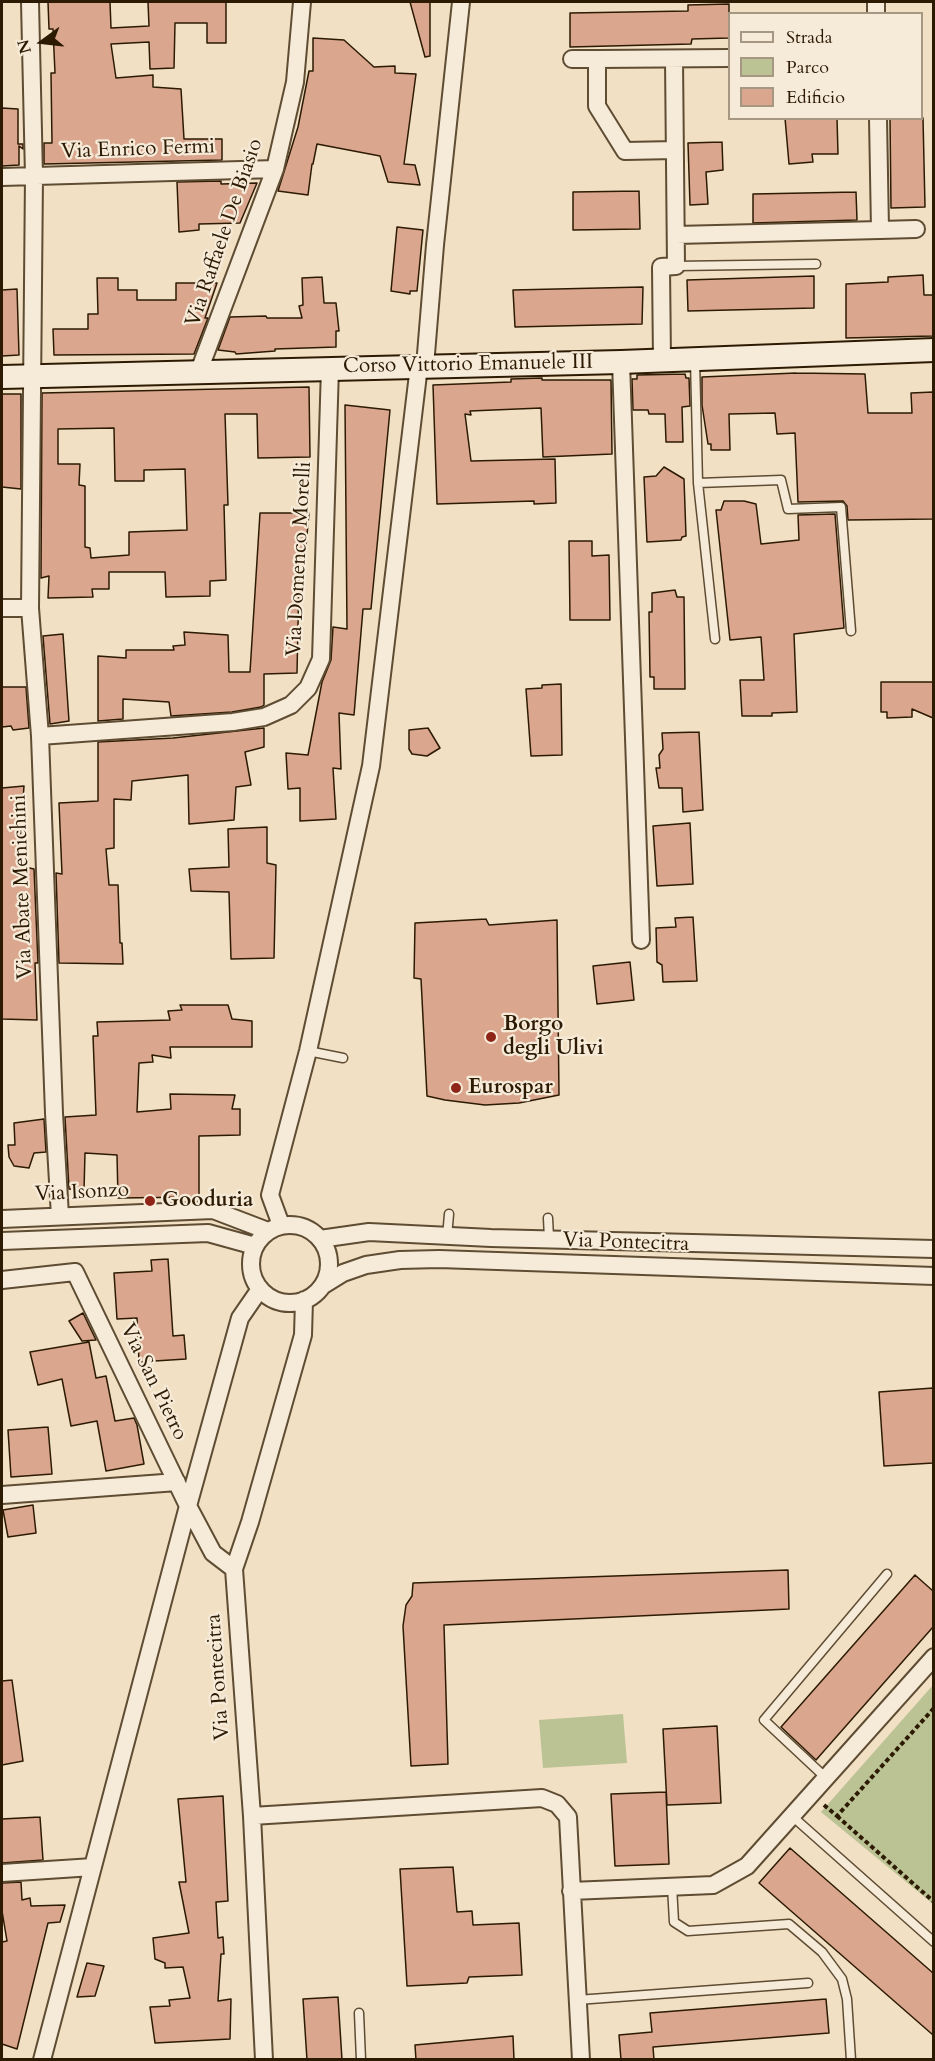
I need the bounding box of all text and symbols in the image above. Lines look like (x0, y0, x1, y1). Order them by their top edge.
north arrow (12, 12, 72, 72)
legend (728, 12, 923, 120)
text: Strada (786, 25, 832, 50)
text: N (12, 37, 37, 56)
text: Parco (786, 55, 829, 80)
text: Edificio (786, 85, 845, 110)
street label: Via Enrico Fermi (61, 135, 215, 165)
street label: Via Raffaele De Biasio (181, 136, 269, 330)
street label: Corso Vittorio Emanuele III (343, 350, 593, 380)
street label: Via Domenco Morelli (282, 461, 318, 657)
street label: Via Abate Menichini (7, 794, 39, 980)
place label: Borgo degli Ulivi (503, 1012, 604, 1062)
marker: Borgo degli Ulivi (484, 1030, 498, 1044)
place label: Eurospar (468, 1075, 553, 1101)
marker: Eurospar (449, 1081, 463, 1095)
street label: Via Isonzo (34, 1178, 130, 1208)
place label: Gooduria (162, 1188, 253, 1214)
marker: Gooduria (143, 1194, 157, 1208)
street label: Via Pontecitra (562, 1228, 690, 1258)
street label: Via San Pietro (114, 1320, 192, 1444)
street label: Via Pontecitra (202, 1613, 236, 1741)

